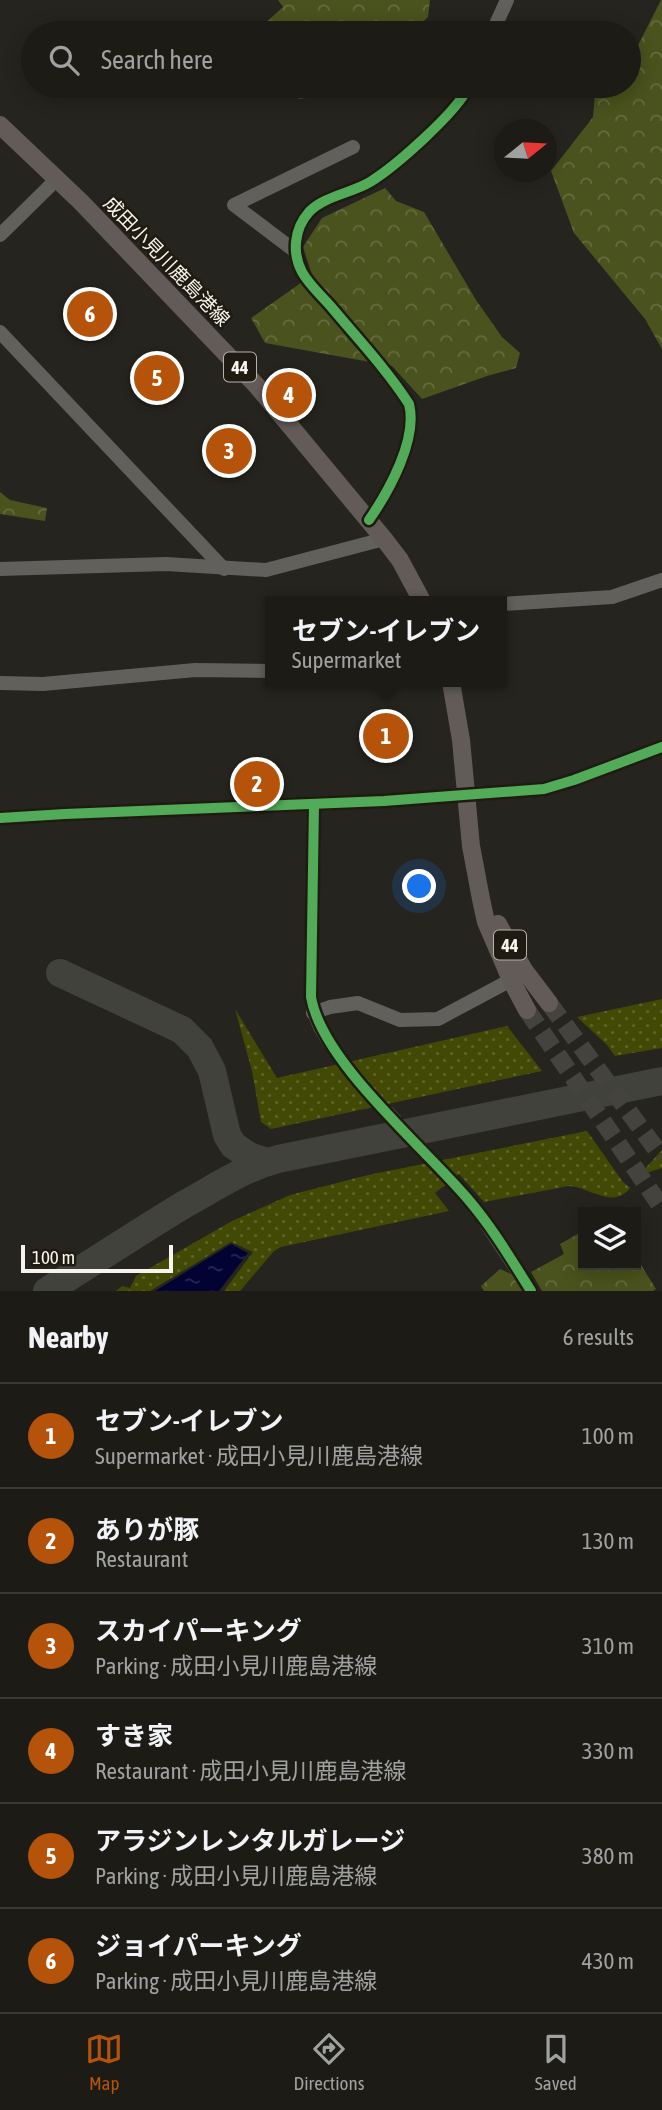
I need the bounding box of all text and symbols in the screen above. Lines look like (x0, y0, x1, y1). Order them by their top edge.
search box (21, 21, 641, 98)
icon: search (45, 41, 83, 79)
text: Search here (101, 45, 213, 75)
north arrow (494, 119, 557, 182)
street label: 成田小見川鹿島港線 (100, 192, 234, 330)
pin: 6 (67, 288, 113, 340)
pin: 5 (134, 352, 180, 404)
road number: 44 (224, 352, 256, 382)
pin: 4 (266, 369, 312, 421)
pin: 3 (206, 425, 252, 477)
popup (265, 596, 507, 687)
text: セブン-イレブン (292, 616, 480, 646)
text: Supermarket (292, 647, 401, 673)
pin: 1 (363, 710, 409, 762)
pin: 2 (234, 758, 280, 810)
your location (402, 869, 436, 903)
road number: 44 (494, 930, 526, 960)
map controls (578, 1207, 641, 1270)
button: layers (578, 1207, 641, 1270)
scale bar (21, 1242, 173, 1274)
text: 100 m (32, 1246, 75, 1268)
text: Nearby (28, 1320, 108, 1354)
text: 6 results (563, 1324, 634, 1350)
text: セブン-イレブン (95, 1406, 284, 1436)
text: 1 (46, 1423, 56, 1449)
text: 100 m (582, 1423, 634, 1449)
text: Supermarket · 成田小見川鹿島港線 (95, 1443, 423, 1469)
text: ありが豚 (95, 1515, 199, 1545)
text: 2 (46, 1528, 56, 1554)
text: 130 m (582, 1528, 634, 1554)
text: Restaurant (95, 1546, 188, 1572)
text: スカイパーキング (95, 1616, 302, 1646)
text: 3 (46, 1633, 56, 1659)
text: 310 m (582, 1633, 634, 1659)
text: Parking · 成田小見川鹿島港線 (95, 1653, 377, 1679)
text: すき家 (95, 1721, 173, 1751)
text: 4 (46, 1738, 56, 1764)
text: 330 m (582, 1738, 634, 1764)
text: Restaurant · 成田小見川鹿島港線 (95, 1758, 407, 1784)
text: アラジンレンタルガレージ (95, 1826, 405, 1856)
text: 5 (46, 1843, 56, 1869)
text: 380 m (582, 1843, 634, 1869)
text: Parking · 成田小見川鹿島港線 (95, 1863, 377, 1889)
text: ジョイパーキング (95, 1931, 302, 1961)
text: 6 (46, 1948, 56, 1974)
text: 430 m (582, 1948, 634, 1974)
text: Parking · 成田小見川鹿島港線 (95, 1968, 377, 1994)
tab: Map (85, 2030, 123, 2094)
tab: Directions (294, 2030, 364, 2094)
tab: Saved (535, 2030, 577, 2094)

